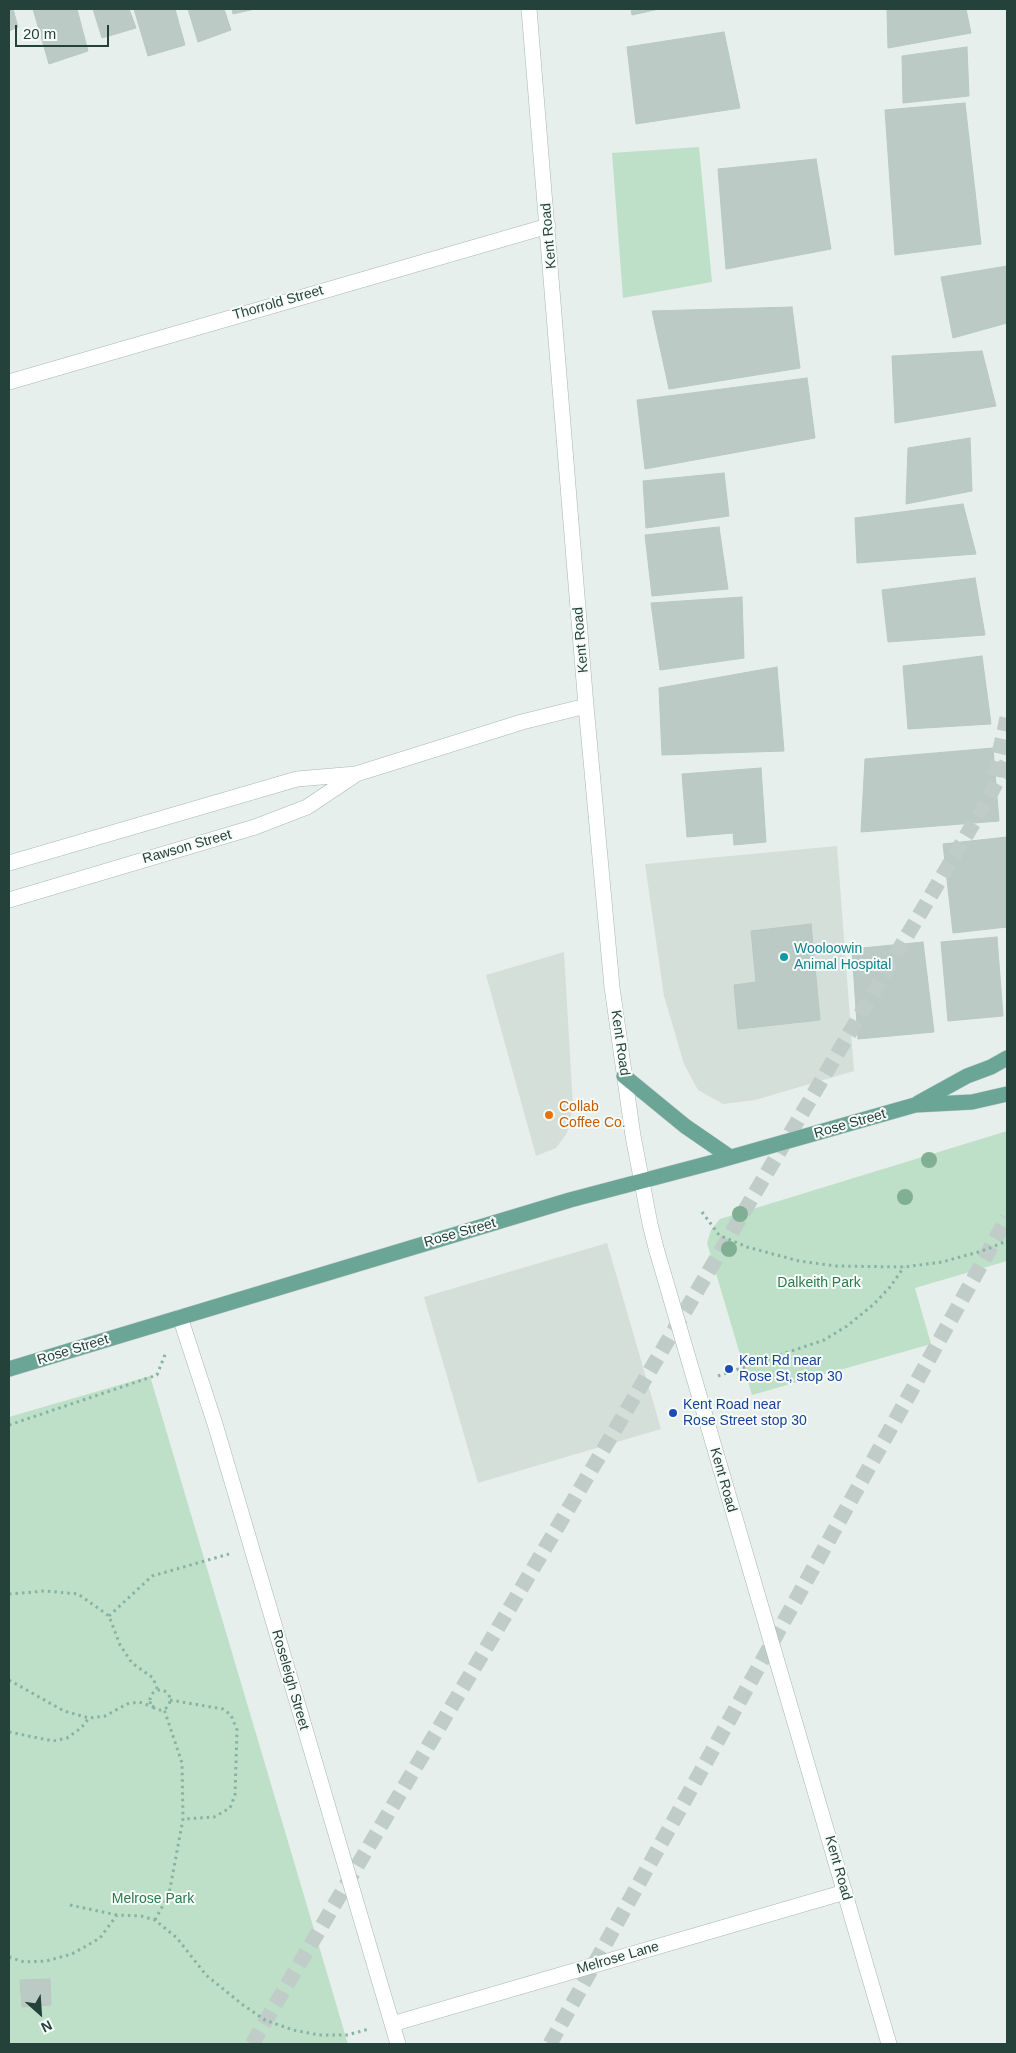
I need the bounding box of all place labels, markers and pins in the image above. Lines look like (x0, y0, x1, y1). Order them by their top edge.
place label: Wooloowin Animal Hospital (794, 941, 891, 974)
marker: Wooloowin Animal Hospital (778, 951, 790, 963)
place label: Collab Coffee Co. (559, 1099, 626, 1132)
marker: Collab Coffee Co. (543, 1109, 555, 1121)
place label: Kent Rd near Rose St, stop 30 (739, 1353, 843, 1385)
marker: Kent Rd near Rose St, stop 30 (723, 1363, 735, 1375)
place label: Kent Road near Rose Street stop 30 (683, 1397, 807, 1430)
marker: Kent Road near Rose Street stop 30 (667, 1407, 679, 1419)

